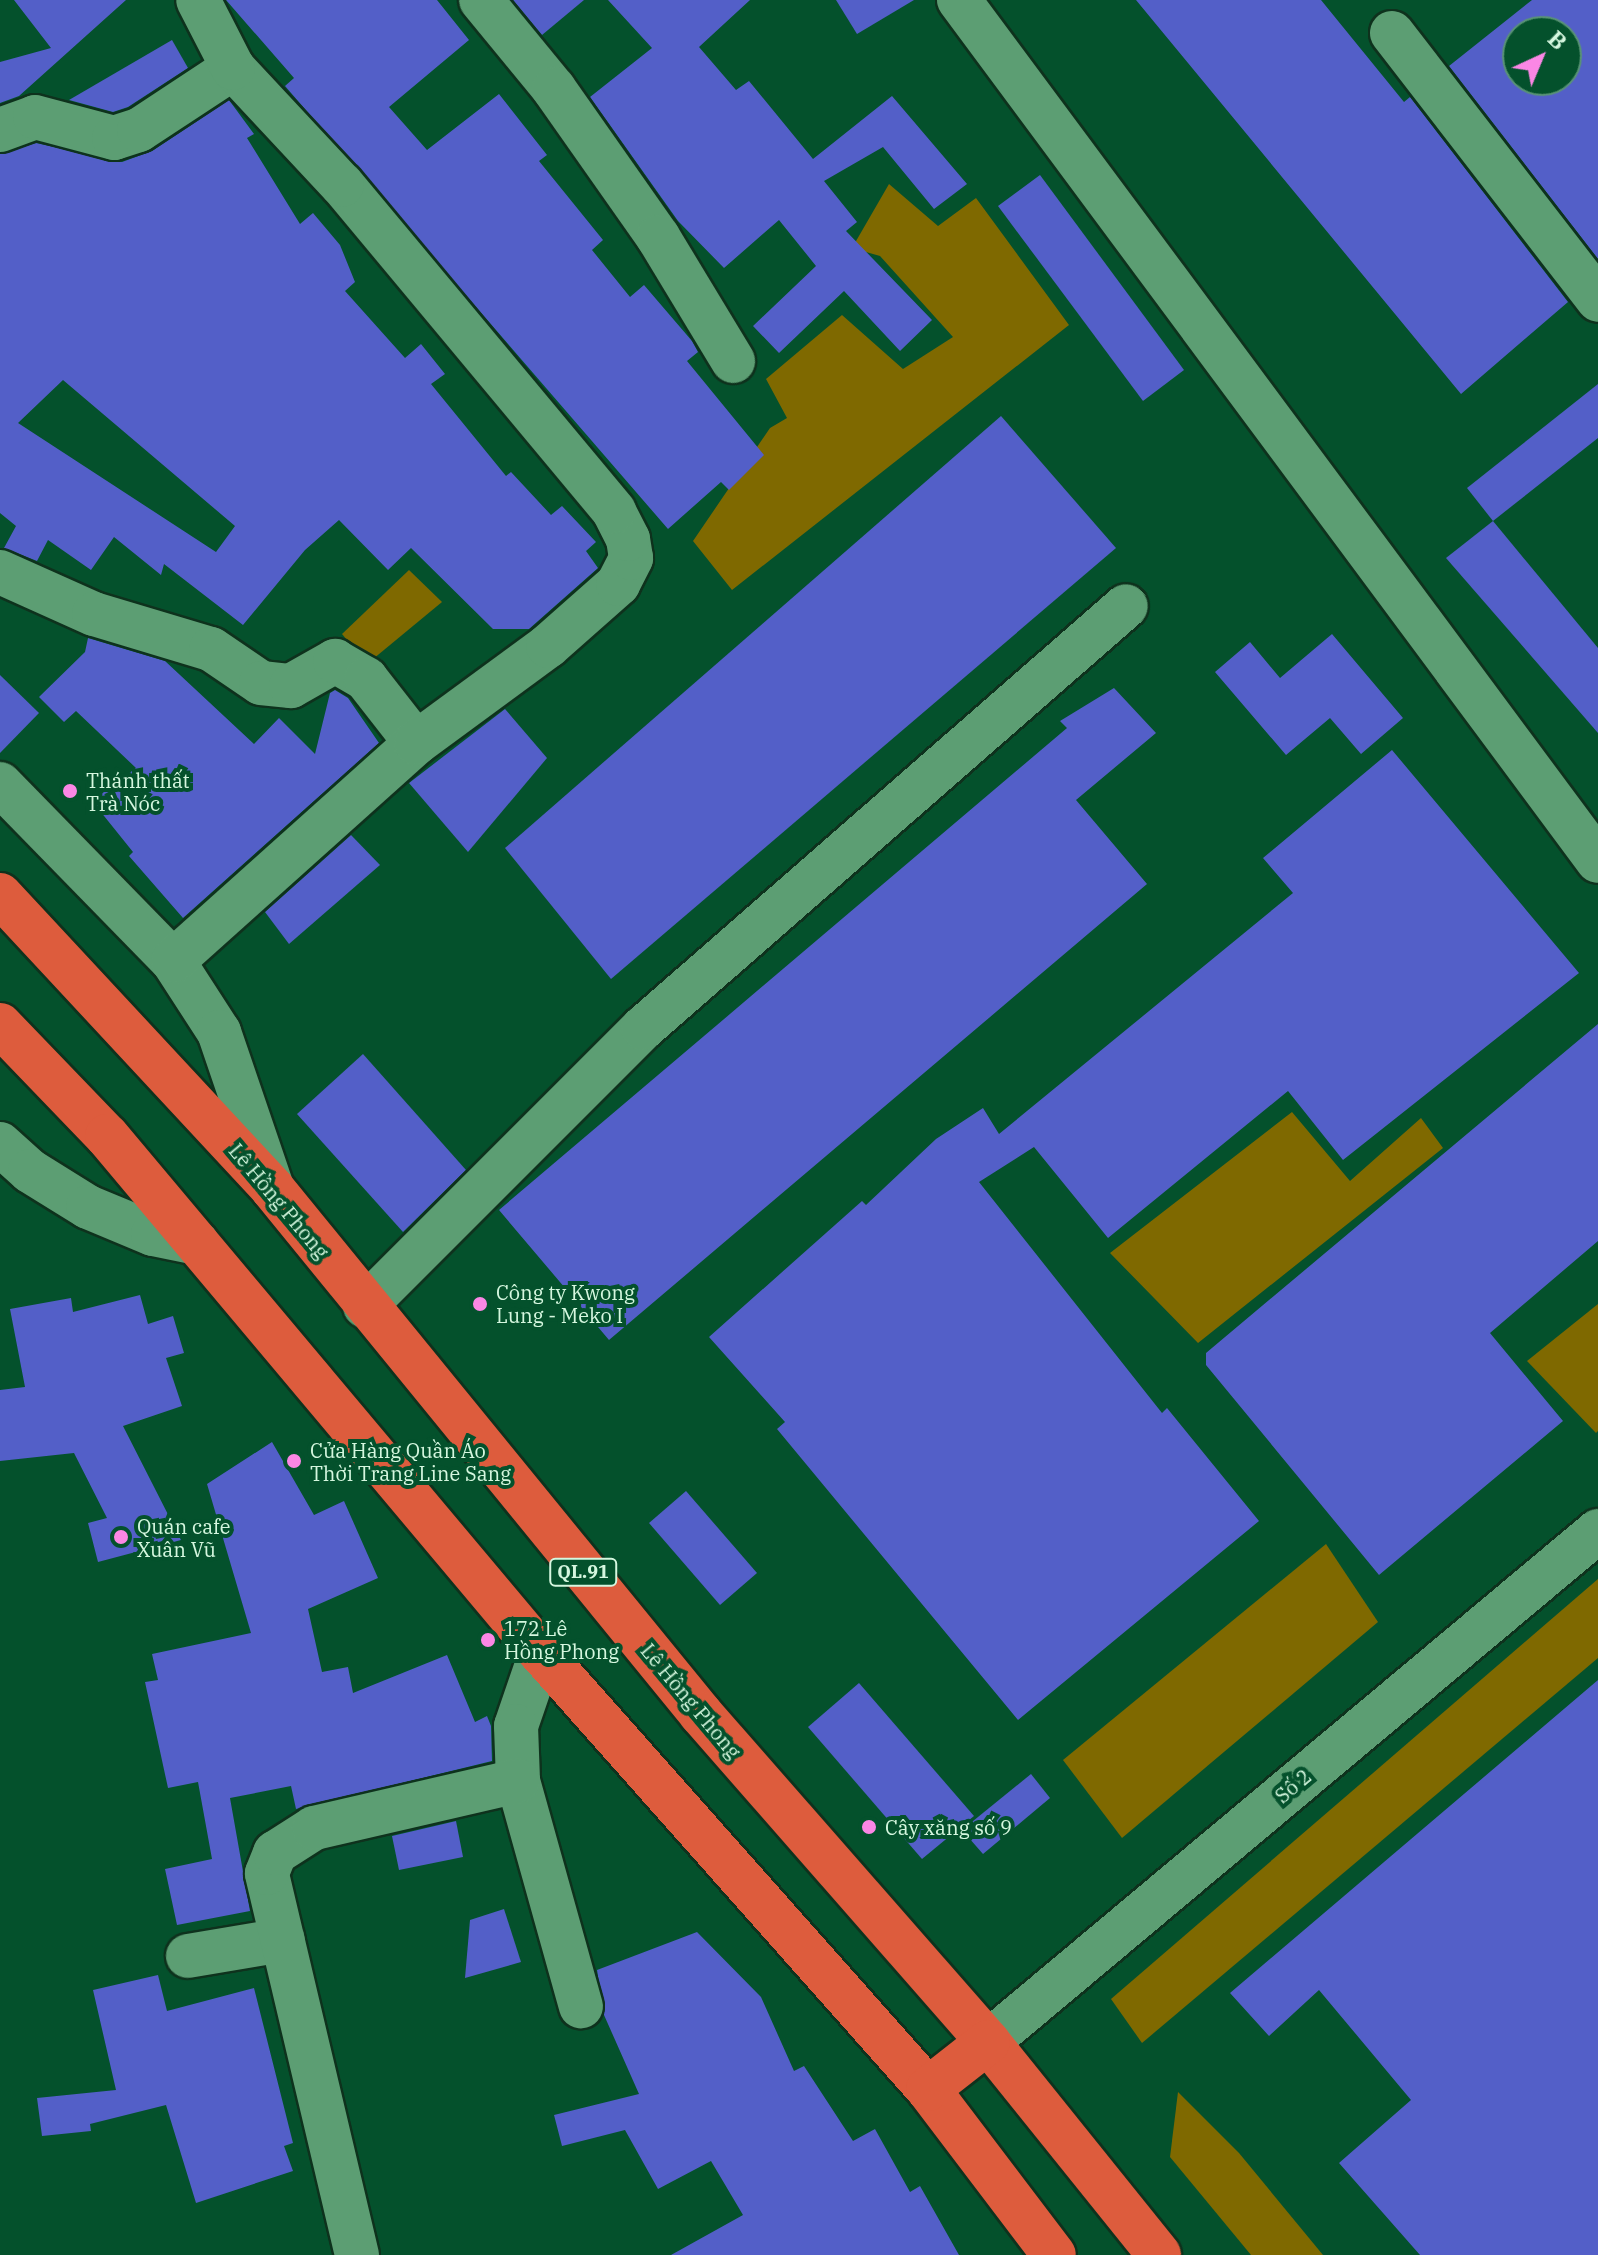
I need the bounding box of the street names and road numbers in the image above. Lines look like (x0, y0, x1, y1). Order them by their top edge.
street label: Lê Hồng Phong (224, 1139, 334, 1263)
road number: QL.91 (549, 1558, 617, 1586)
street label: Lê Hồng Phong (636, 1639, 746, 1763)
street label: Số 2 (1270, 1764, 1316, 1808)

